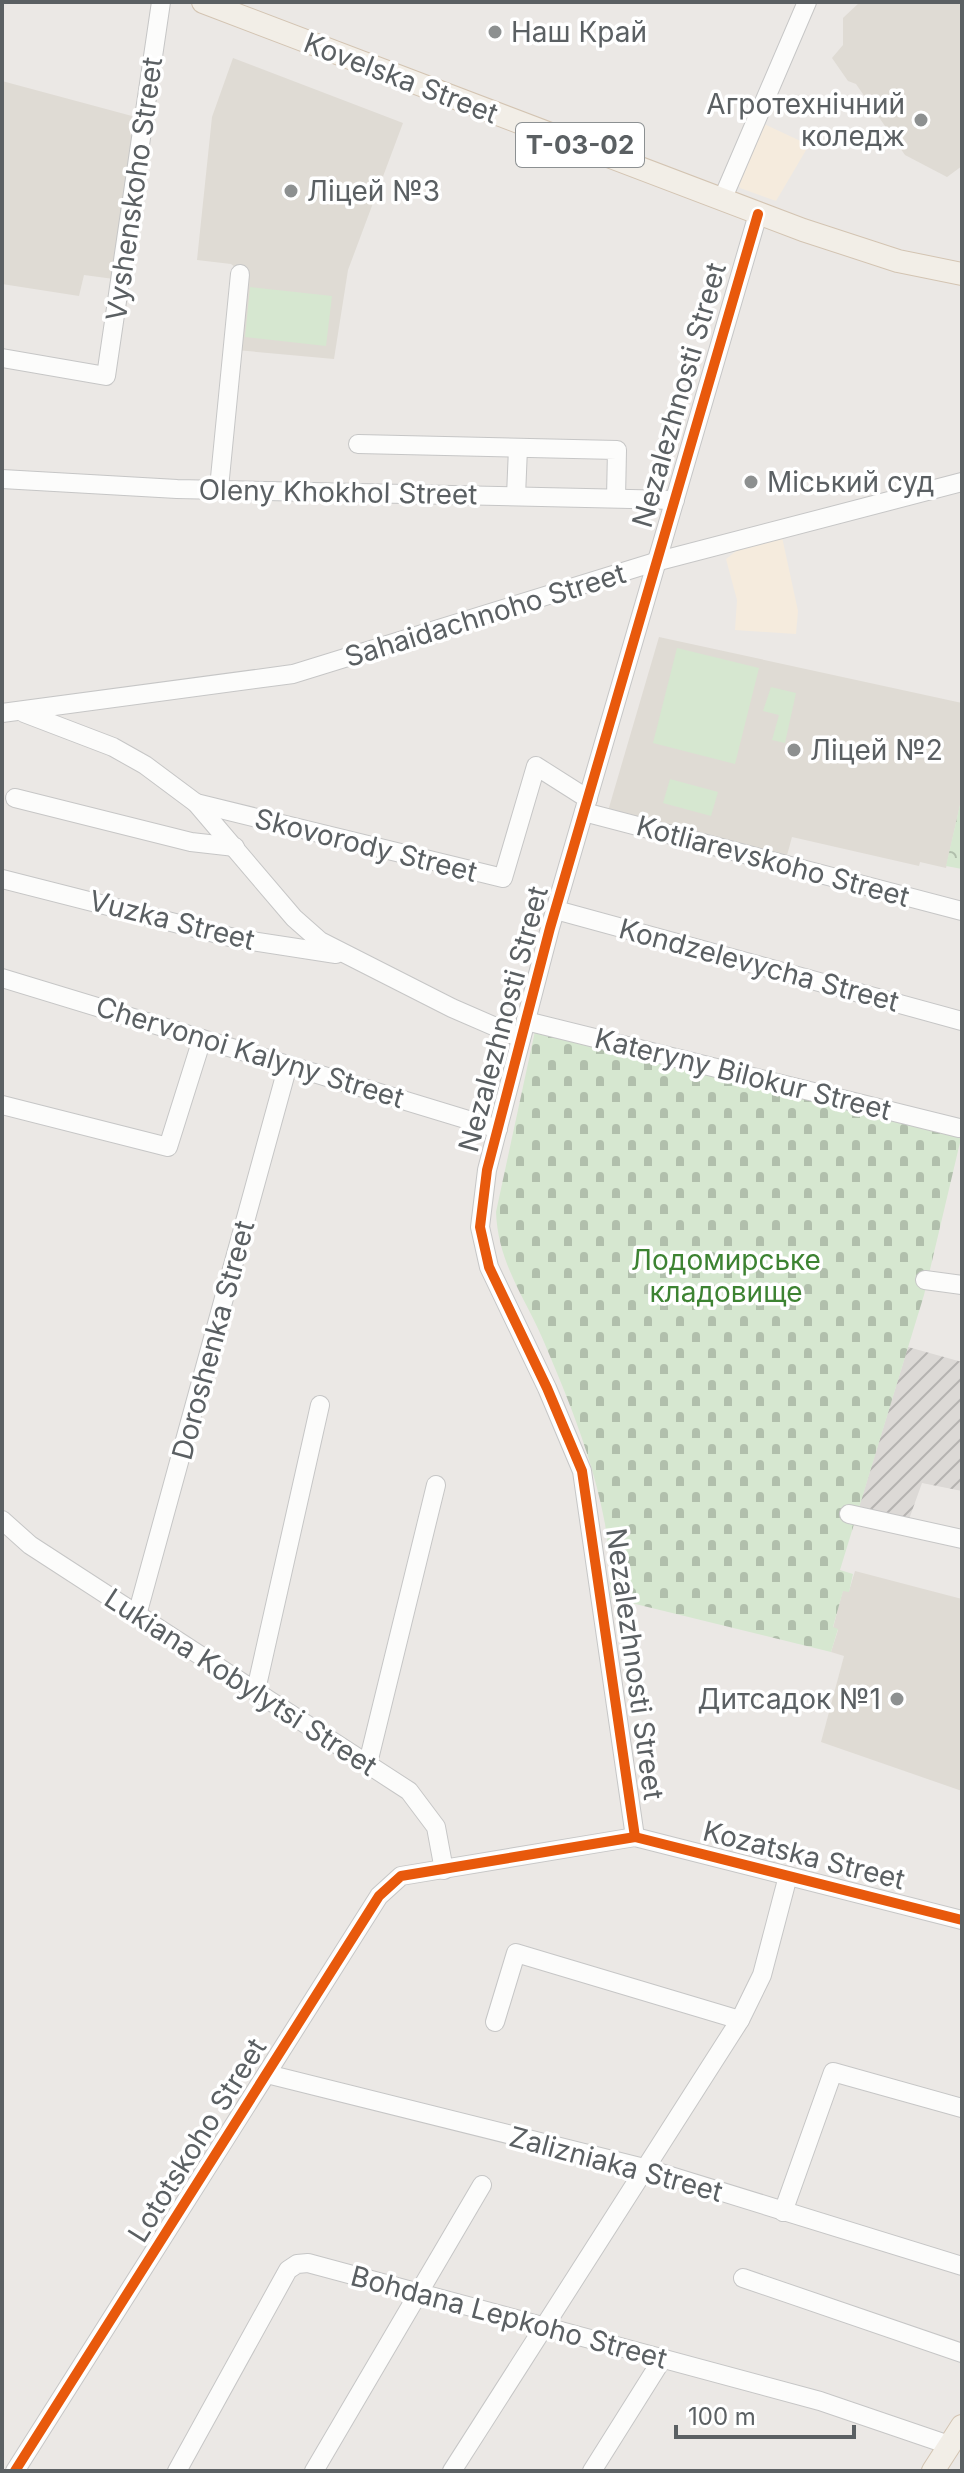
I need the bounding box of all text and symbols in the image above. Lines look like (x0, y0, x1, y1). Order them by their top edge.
place label: Наш Край (511, 15, 647, 49)
marker: Наш Край (486, 23, 504, 41)
street label: Kovelska Street (299, 25, 503, 131)
street label: Vyshenskoho Street (99, 55, 169, 323)
place label: Агротехнічний коледж (706, 87, 905, 153)
marker: Агротехнічний коледж (912, 111, 930, 129)
road number: Т-03-02 (516, 123, 644, 167)
place label: Ліцей №3 (307, 174, 440, 208)
marker: Ліцей №3 (282, 182, 300, 200)
street label: Nezalezhnosti Street (625, 259, 733, 531)
place label: Міський суд (767, 465, 934, 499)
street label: Oleny Khokhol Street (198, 473, 478, 511)
marker: Міський суд (742, 473, 760, 491)
street label: Sahaidachnoho Street (341, 556, 629, 674)
place label: Ліцей №2 (810, 733, 943, 767)
marker: Ліцей №2 (785, 741, 803, 759)
street label: Skovorody Street (251, 801, 481, 889)
street label: Kotliarevskoho Street (633, 808, 913, 914)
street label: Nezalezhnosti Street (451, 882, 555, 1156)
street label: Vuzka Street (86, 883, 258, 957)
street label: Kondzelevycha Street (615, 911, 903, 1019)
street label: Chervonoi Kalyny Street (92, 989, 408, 1115)
street label: Kateryny Bilokur Street (591, 1021, 895, 1127)
street label: Doroshenka Street (165, 1217, 261, 1463)
park label: Лодомирське кладовище (631, 1243, 821, 1309)
street label: Nezalezhnosti Street (599, 1526, 671, 1802)
street label: Lukiana Kobylytsi Street (98, 1581, 384, 1783)
place label: Дитсадок №1 (698, 1682, 881, 1716)
marker: Дитсадок №1 (888, 1690, 906, 1708)
street label: Kozatska Street (699, 1813, 909, 1897)
street label: Lototskoho Street (121, 2032, 273, 2248)
street label: Zalizniaka Street (506, 2119, 726, 2209)
street label: Bohdana Lepkoho Street (347, 2258, 671, 2376)
scale bar (676, 2389, 854, 2439)
text: 100 m (688, 2402, 756, 2431)

